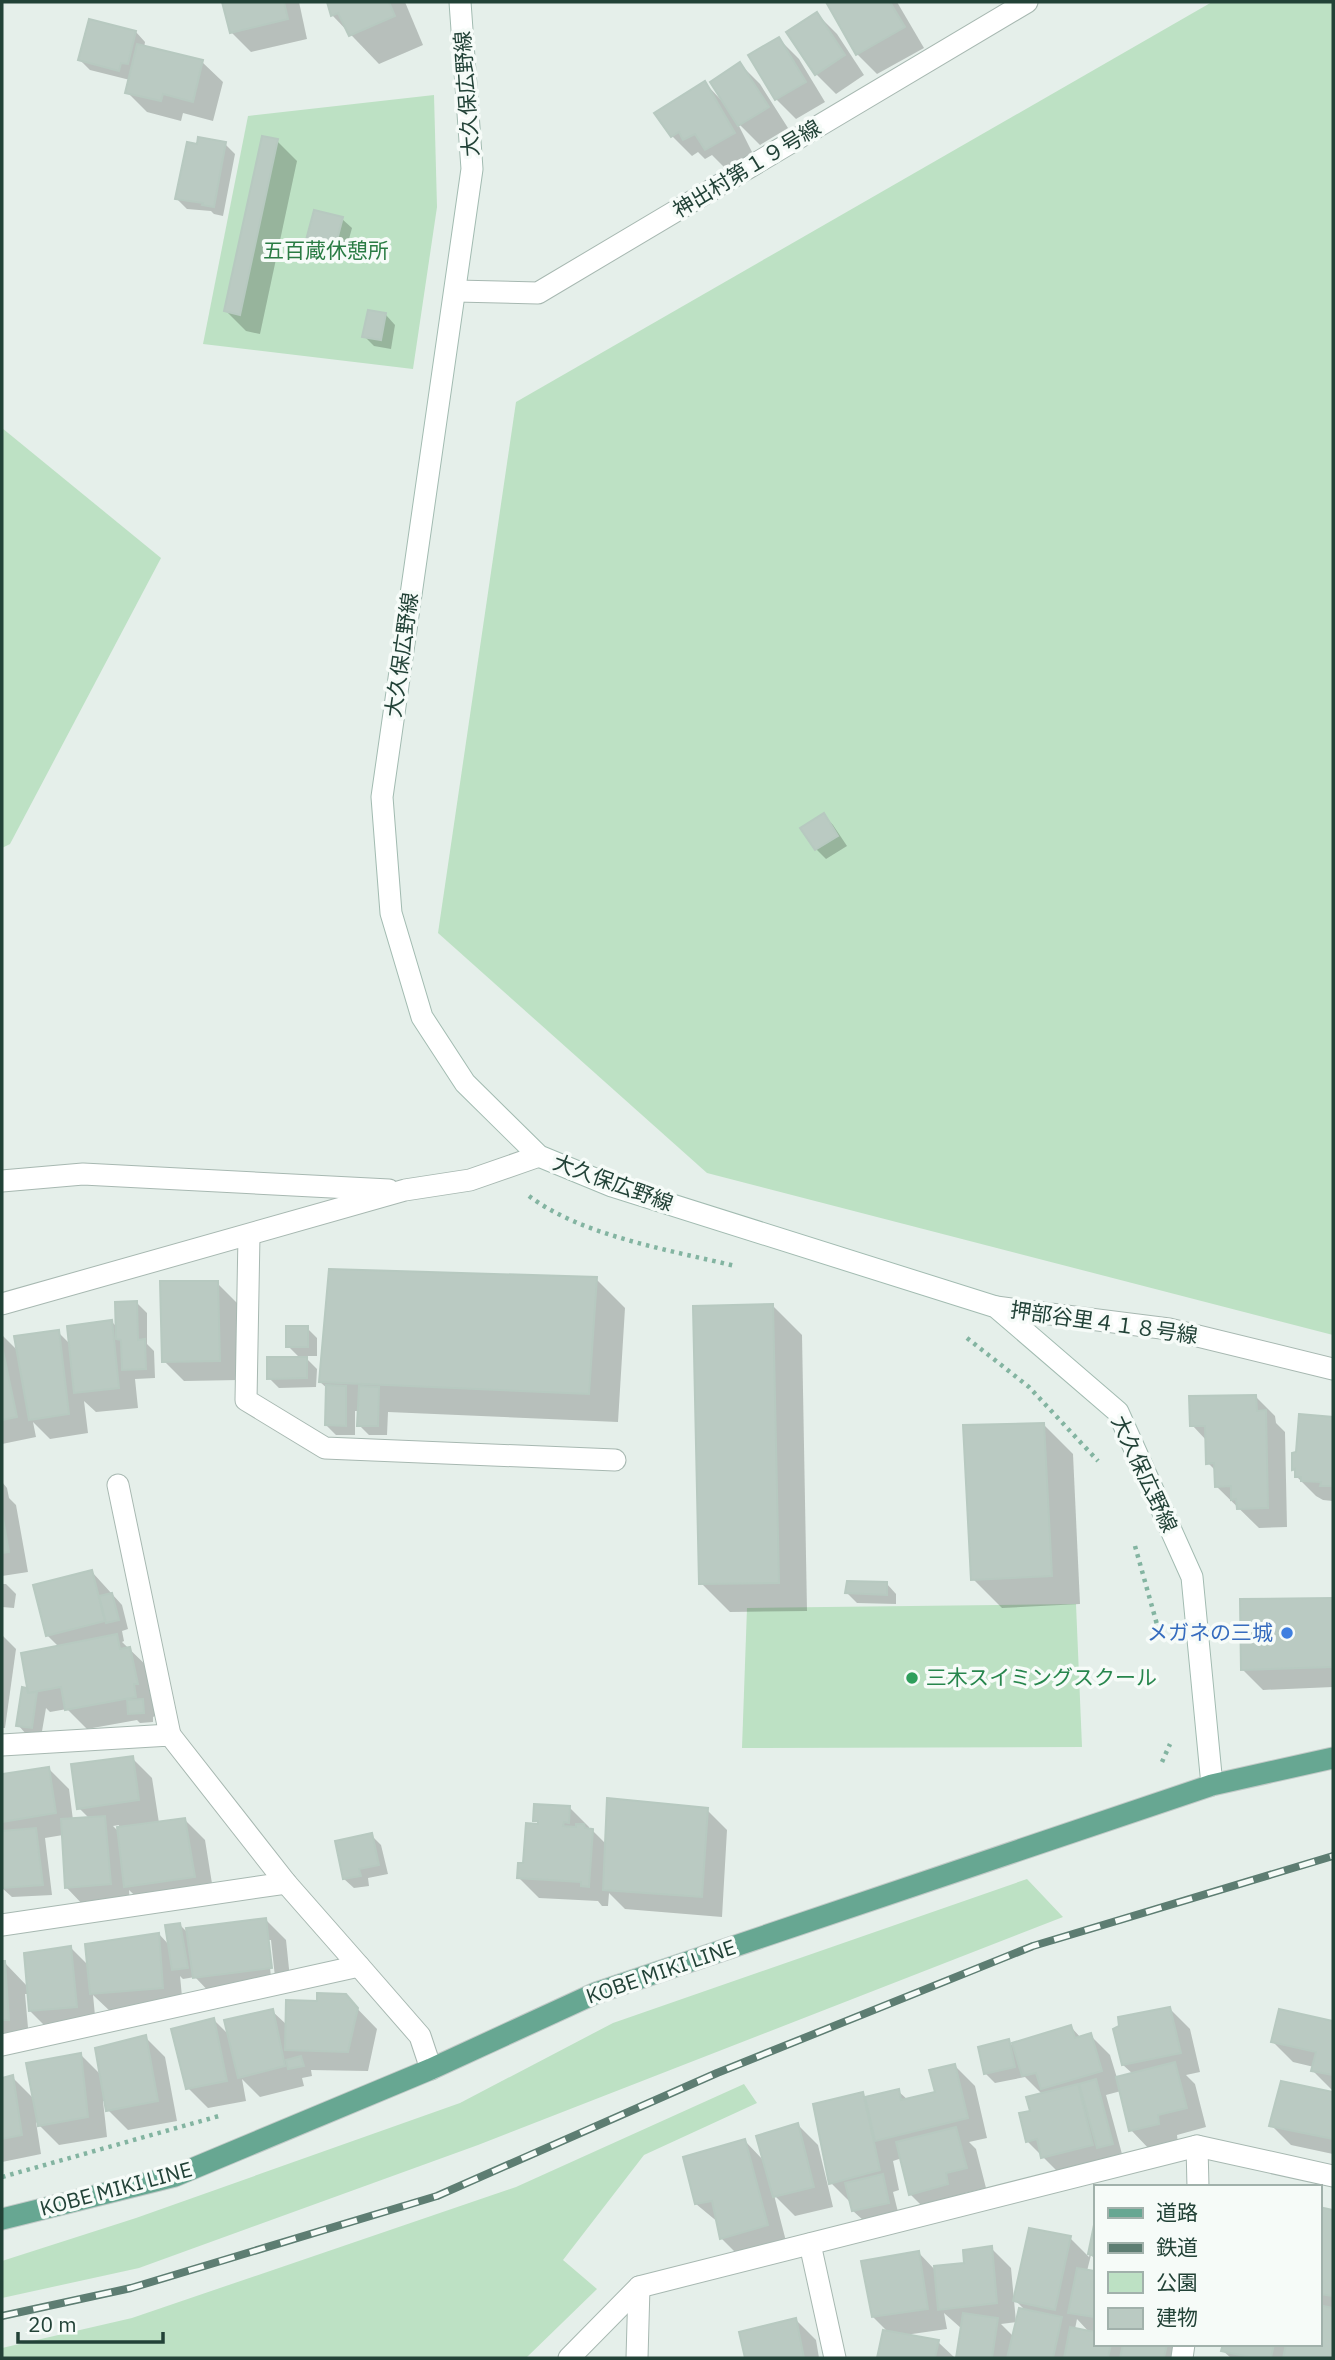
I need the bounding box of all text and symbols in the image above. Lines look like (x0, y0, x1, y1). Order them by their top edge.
street label: 大久保広野線 (448, 30, 484, 158)
street label: 神出村第１９号線 (667, 113, 826, 223)
park label: 五百蔵休憩所 (263, 236, 389, 264)
street label: 大久保広野線 (378, 591, 424, 719)
street label: 大久保広野線 (549, 1147, 677, 1217)
street label: 押部谷里４１８号線 (1009, 1295, 1200, 1349)
street label: 大久保広野線 (1106, 1411, 1184, 1537)
place label: メガネの三城 (1147, 1618, 1273, 1646)
marker: メガネの三城 (1279, 1625, 1295, 1641)
place label: 三木スイミングスクール (926, 1663, 1157, 1691)
marker: 三木スイミングスクール (904, 1670, 920, 1686)
street label: KOBE MIKI LINE (582, 1932, 739, 2010)
street label: KOBE MIKI LINE (36, 2154, 195, 2222)
legend (1094, 2185, 1321, 2346)
text: 道路 (1156, 2198, 1198, 2226)
text: 鉄道 (1156, 2233, 1198, 2261)
text: 公園 (1156, 2268, 1198, 2296)
scale bar (18, 2300, 163, 2344)
text: 建物 (1156, 2303, 1198, 2331)
text: 20 m (28, 2310, 77, 2338)

